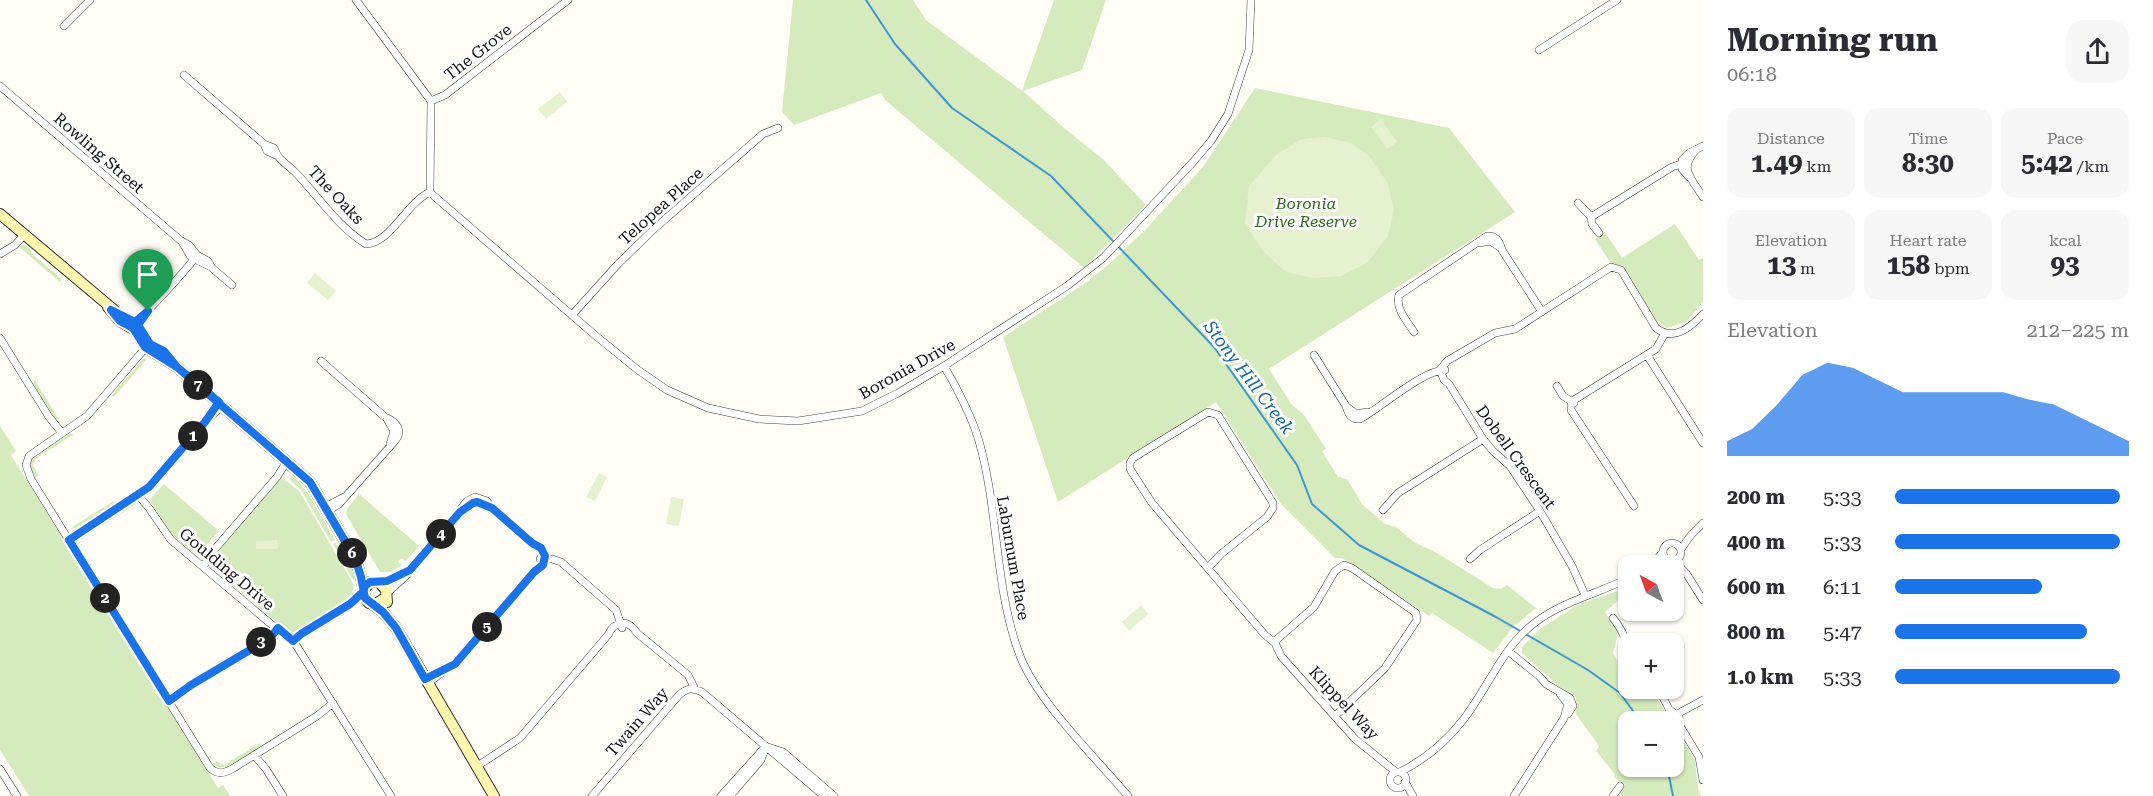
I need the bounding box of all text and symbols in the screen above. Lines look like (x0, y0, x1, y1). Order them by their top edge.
street label: The Grove (441, 20, 516, 84)
text: Morning run (1727, 20, 1938, 59)
button: share (2066, 20, 2129, 83)
text: 06:18 (1727, 62, 1777, 86)
street label: Rowling Street (50, 109, 148, 197)
text: Distance (1757, 129, 1825, 148)
text: Time (1908, 129, 1948, 148)
text: Pace (2047, 129, 2083, 148)
text: 1.49 (1751, 148, 1803, 178)
text: 8:30 (1902, 148, 1954, 178)
text: 5:42 (2021, 148, 2073, 178)
text: km (1803, 157, 1831, 176)
text: /km (2073, 157, 2109, 176)
street label: The Oaks (304, 162, 368, 228)
street label: Telopea Place (615, 163, 707, 249)
park label: Boronia Drive Reserve (1254, 194, 1357, 231)
text: Elevation (1755, 231, 1827, 250)
text: Heart rate (1890, 231, 1966, 250)
text: kcal (2049, 231, 2081, 250)
pin (122, 249, 173, 311)
text: 13 (1767, 250, 1796, 280)
text: 158 (1886, 250, 1930, 280)
text: 93 (2050, 250, 2080, 280)
icon: arrive (131, 258, 164, 291)
text: m (1796, 259, 1815, 278)
text: bpm (1930, 259, 1970, 278)
water label: Stony Hill Creek (1199, 315, 1299, 438)
text: Elevation (1727, 318, 1818, 342)
text: 212–225 m (2026, 318, 2129, 342)
street label: Boronia Drive (856, 335, 958, 403)
pin: 7 (183, 370, 213, 400)
text: 7 (194, 375, 202, 394)
street label: Dobell Crescent (1472, 401, 1560, 513)
pin: 1 (178, 421, 208, 451)
text: 1 (189, 426, 197, 445)
text: 200 m (1727, 485, 1785, 509)
text: 5:33 (1823, 485, 1862, 509)
street label: Laburnum Place (993, 494, 1033, 622)
pin: 4 (426, 519, 456, 549)
street label: Goulding Drive (176, 524, 279, 614)
text: 4 (437, 524, 445, 543)
text: 400 m (1727, 530, 1785, 554)
text: 5:33 (1823, 530, 1862, 554)
pin: 6 (337, 538, 367, 568)
text: 6 (348, 543, 356, 562)
north arrow (1618, 555, 1684, 621)
map controls (1618, 555, 1684, 777)
text: 600 m (1727, 575, 1785, 599)
text: 6:11 (1823, 575, 1862, 599)
pin: 2 (90, 583, 120, 613)
text: 2 (101, 588, 109, 607)
pin: 5 (472, 612, 502, 642)
text: 5 (483, 617, 491, 636)
text: 800 m (1727, 620, 1785, 644)
text: 5:47 (1823, 620, 1862, 644)
pin: 3 (246, 627, 276, 657)
text: 3 (257, 632, 265, 651)
button: + (1618, 633, 1684, 699)
street label: Klippel Way (1305, 662, 1383, 744)
text: 1.0 km (1727, 665, 1794, 689)
text: 5:33 (1823, 665, 1862, 689)
street label: Twain Way (602, 683, 672, 760)
button: − (1618, 711, 1684, 777)

